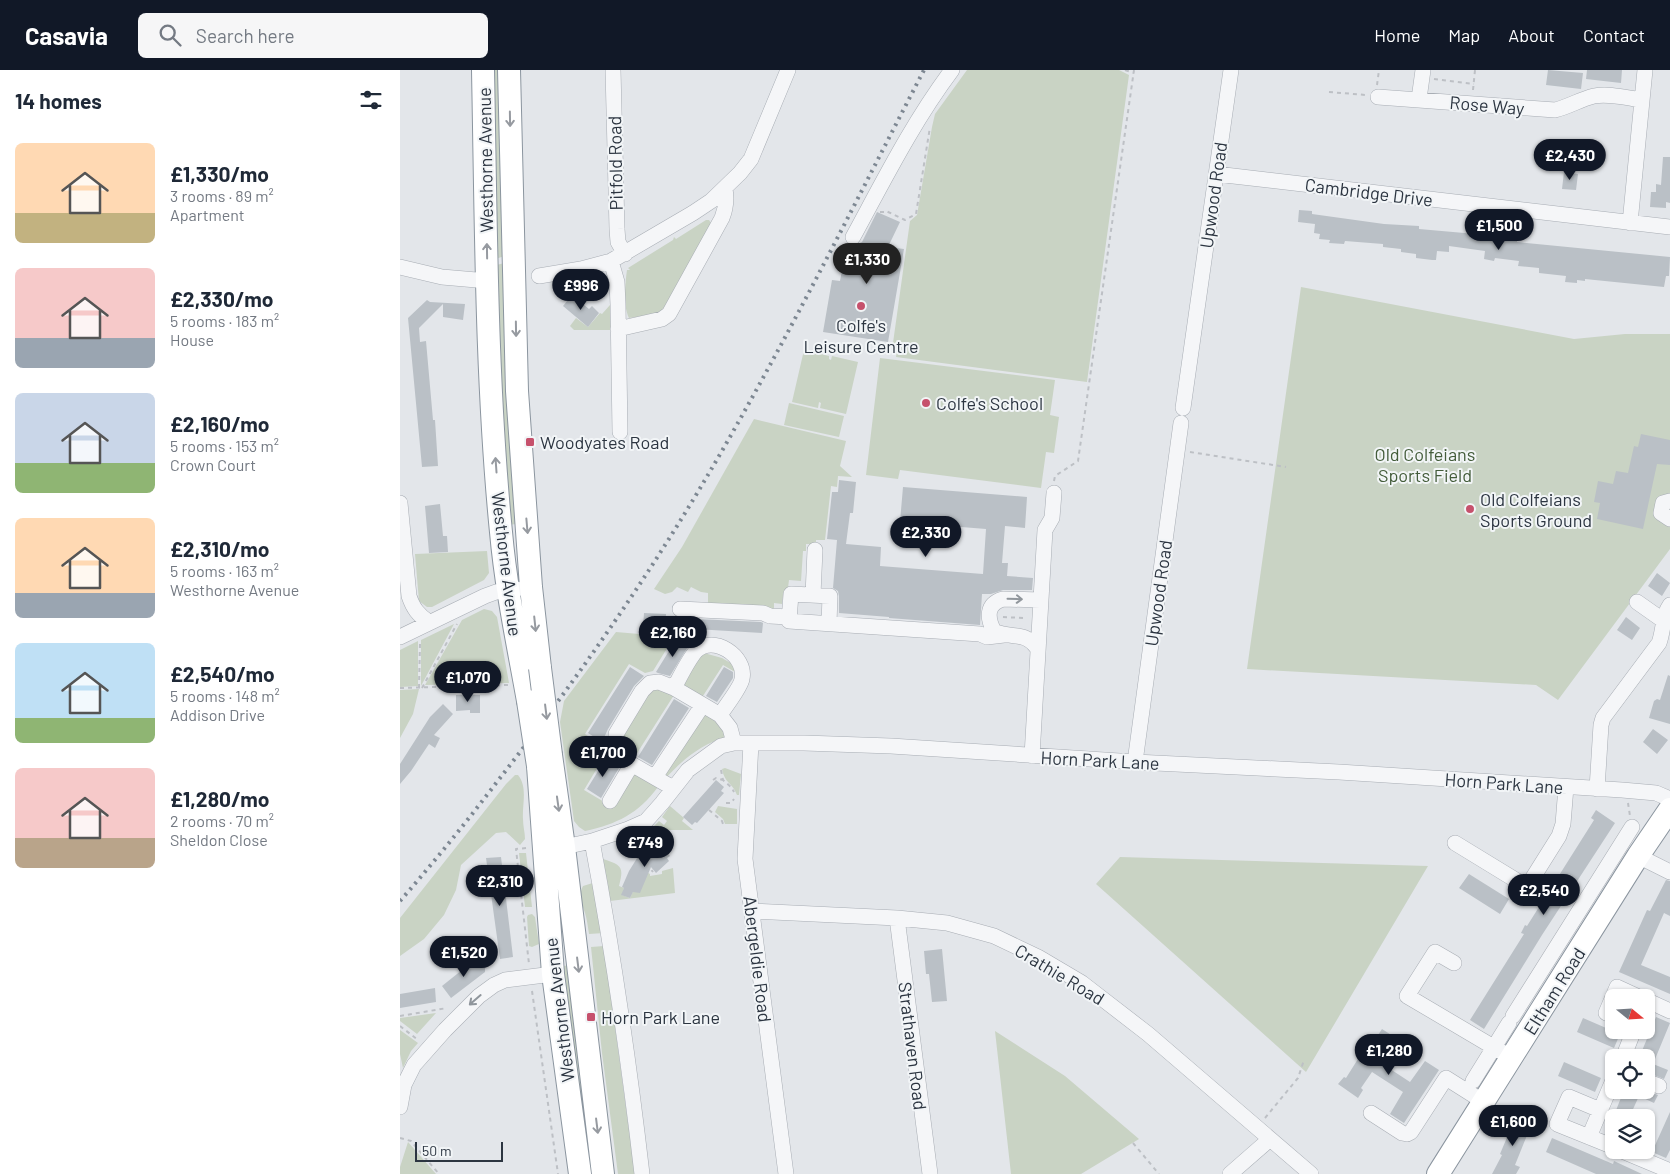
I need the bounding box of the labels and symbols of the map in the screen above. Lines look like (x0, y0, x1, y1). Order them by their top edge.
street label: Westhorne Avenue (473, 87, 497, 233)
street label: Rose Way (1449, 91, 1525, 119)
one-way arrow (505, 110, 515, 126)
street label: Pitfold Road (603, 116, 627, 210)
pin: £2,430 (1529, 138, 1611, 181)
street label: Upwood Road (1195, 141, 1231, 249)
street label: Cambridge Drive (1304, 173, 1434, 211)
pin: £1,500 (1458, 208, 1540, 251)
pin: £1,330 (826, 242, 908, 285)
one-way arrow (482, 243, 492, 259)
pin: £996 (551, 268, 611, 311)
marker: Colfe's Leisure Centre (855, 300, 867, 312)
place label: Colfe's Leisure Centre (803, 314, 919, 357)
one-way arrow (511, 321, 520, 337)
place label: Colfe's School (936, 392, 1043, 414)
marker: Colfe's School (920, 397, 932, 409)
place label: Woodyates Road (540, 431, 669, 453)
marker: Woodyates Road (524, 436, 536, 448)
park label: Old Colfeians Sports Field (1375, 443, 1475, 486)
one-way arrow (491, 458, 500, 474)
place label: Old Colfeians Sports Ground (1480, 488, 1592, 531)
street label: Westhorne Avenue (487, 490, 527, 638)
marker: Old Colfeians Sports Ground (1464, 503, 1476, 515)
pin: £2,330 (885, 516, 967, 558)
one-way arrow (522, 518, 531, 534)
street label: Upwood Road (1140, 539, 1176, 647)
one-way arrow (1006, 594, 1022, 604)
one-way arrow (530, 616, 540, 632)
pin: £2,160 (632, 616, 714, 658)
pin: £1,070 (427, 660, 509, 703)
one-way arrow (541, 703, 551, 719)
pin: £1,700 (562, 736, 644, 778)
street label: Horn Park Lane (1040, 746, 1160, 774)
street label: Horn Park Lane (1444, 768, 1564, 798)
one-way arrow (553, 795, 563, 811)
pin: £749 (615, 826, 675, 868)
pin: £2,310 (459, 864, 541, 907)
pin: £2,540 (1503, 874, 1585, 916)
street label: Abergeldie Road (739, 894, 777, 1024)
pin: £1,520 (423, 936, 505, 978)
street label: Westhorne Avenue (539, 936, 579, 1084)
street label: Crathie Road (1011, 939, 1109, 1009)
street label: Eltham Road (1519, 943, 1589, 1039)
one-way arrow (573, 956, 583, 972)
street label: Strathaven Road (894, 981, 932, 1111)
north arrow (1605, 989, 1655, 1039)
one-way arrow (469, 994, 482, 1005)
place label: Horn Park Lane (601, 1006, 720, 1028)
marker: Horn Park Lane (585, 1011, 597, 1023)
pin: £1,280 (1348, 1034, 1430, 1076)
pin: £1,600 (1472, 1104, 1554, 1147)
one-way arrow (592, 1118, 602, 1134)
scale bar (415, 1139, 502, 1162)

